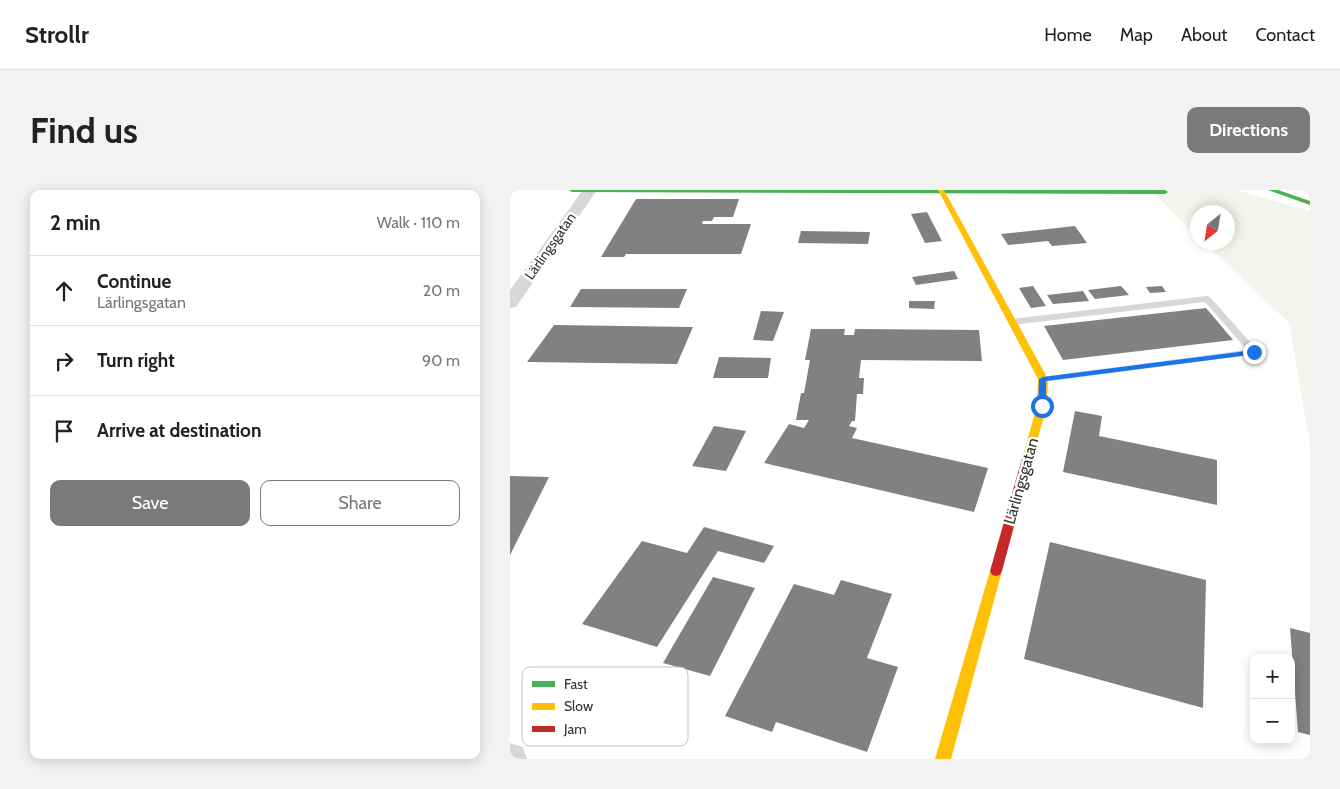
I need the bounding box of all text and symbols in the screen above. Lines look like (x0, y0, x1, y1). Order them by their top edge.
text: Strollr (25, 20, 89, 49)
text: Home (1044, 24, 1092, 46)
text: Map (1120, 24, 1153, 46)
text: About (1181, 24, 1227, 46)
text: Contact (1255, 24, 1315, 46)
button: Directions (1187, 107, 1310, 153)
text: Find us (30, 109, 138, 152)
north arrow (1190, 205, 1235, 250)
street label: Lärlingsgatan (520, 209, 580, 283)
text: 2 min (50, 210, 101, 235)
text: Walk · 110 m (377, 213, 460, 232)
text: Continue (97, 270, 171, 293)
icon: ahead (50, 277, 78, 305)
text: 20 m (423, 281, 460, 300)
text: Lärlingsgatan (97, 293, 186, 312)
route end (1243, 341, 1266, 364)
icon: right (50, 347, 78, 375)
text: Turn right (97, 349, 175, 372)
text: 90 m (422, 351, 460, 370)
route start (1031, 395, 1054, 418)
icon: arrive (50, 417, 78, 445)
text: Arrive at destination (97, 419, 261, 442)
street label: Lärlingsgatan (1000, 436, 1042, 526)
button: Save (50, 480, 250, 526)
button: Share (260, 480, 460, 526)
map controls (1250, 654, 1295, 744)
button: + (1250, 654, 1295, 699)
legend (522, 667, 688, 746)
text: Fast (564, 675, 588, 693)
text: Slow (564, 697, 593, 715)
button: − (1250, 699, 1295, 744)
text: Jam (563, 720, 586, 738)

